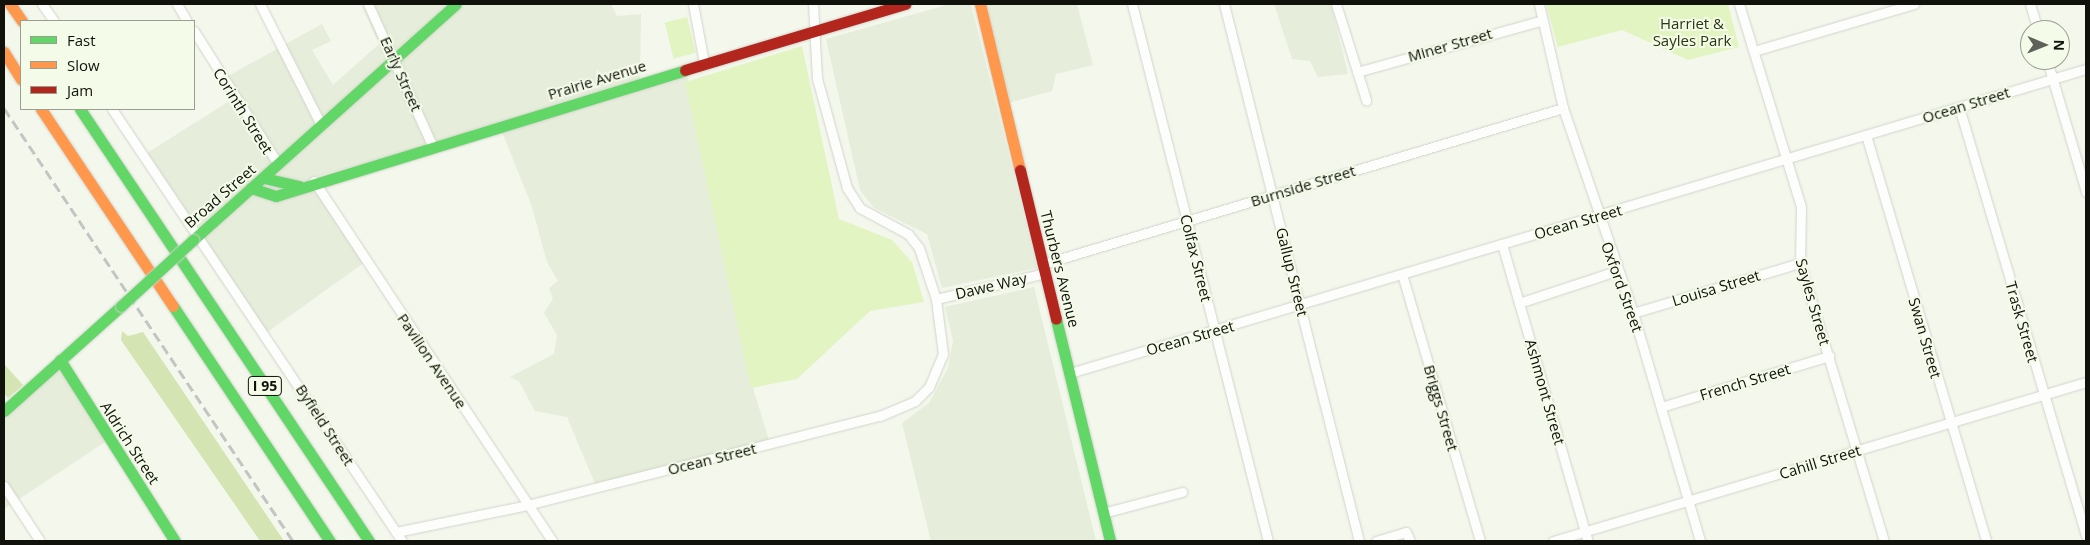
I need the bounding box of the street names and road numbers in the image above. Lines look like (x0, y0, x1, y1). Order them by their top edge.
street label: Miner Street (1406, 24, 1494, 66)
street label: Early Street (377, 34, 425, 114)
street label: Prairie Avenue (546, 57, 648, 103)
street label: Corinth Street (209, 65, 277, 157)
street label: Ocean Street (1920, 83, 2012, 127)
street label: Broad Street (181, 160, 259, 232)
street label: Burnside Street (1248, 162, 1358, 210)
street label: Ocean Street (1532, 201, 1624, 243)
street label: Thurbers Avenue (1037, 209, 1083, 329)
street label: Colfax Street (1176, 213, 1216, 303)
street label: Gallup Street (1272, 226, 1312, 318)
street label: Oxford Street (1597, 239, 1647, 335)
street label: Sayles Street (1792, 257, 1834, 347)
street label: Louisa Street (1670, 266, 1762, 310)
street label: Dawe Way (953, 269, 1029, 303)
street label: Trask Street (2002, 279, 2042, 365)
street label: Swan Street (1905, 296, 1945, 380)
street label: Pavilion Avenue (394, 310, 470, 412)
street label: Ocean Street (1144, 317, 1236, 359)
street label: Ashmont Street (1521, 337, 1569, 447)
street label: French Street (1698, 360, 1792, 404)
street label: Briggs Street (1420, 363, 1462, 453)
road number: I 95 (248, 374, 282, 398)
street label: Byfield Street (292, 381, 358, 469)
street label: Aldrich Street (97, 398, 163, 488)
street label: Ocean Street (666, 439, 758, 479)
street label: Cahill Street (1777, 441, 1863, 483)

